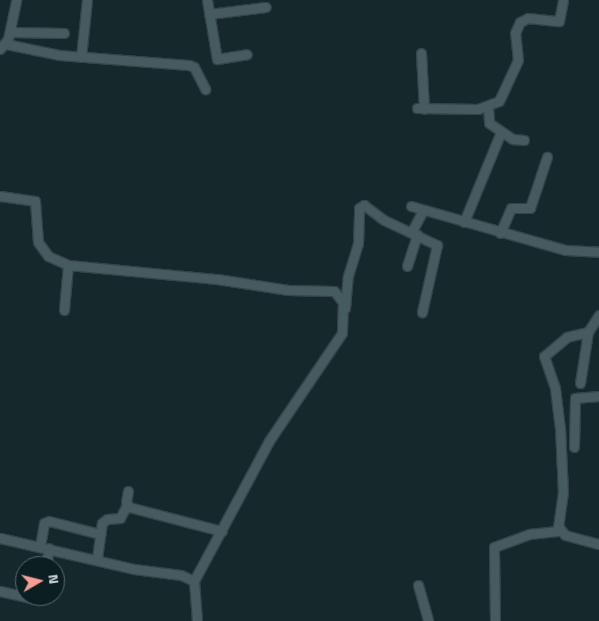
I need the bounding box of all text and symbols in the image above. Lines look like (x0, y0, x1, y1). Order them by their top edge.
north arrow (15, 556, 65, 606)
text: N (43, 573, 65, 585)

